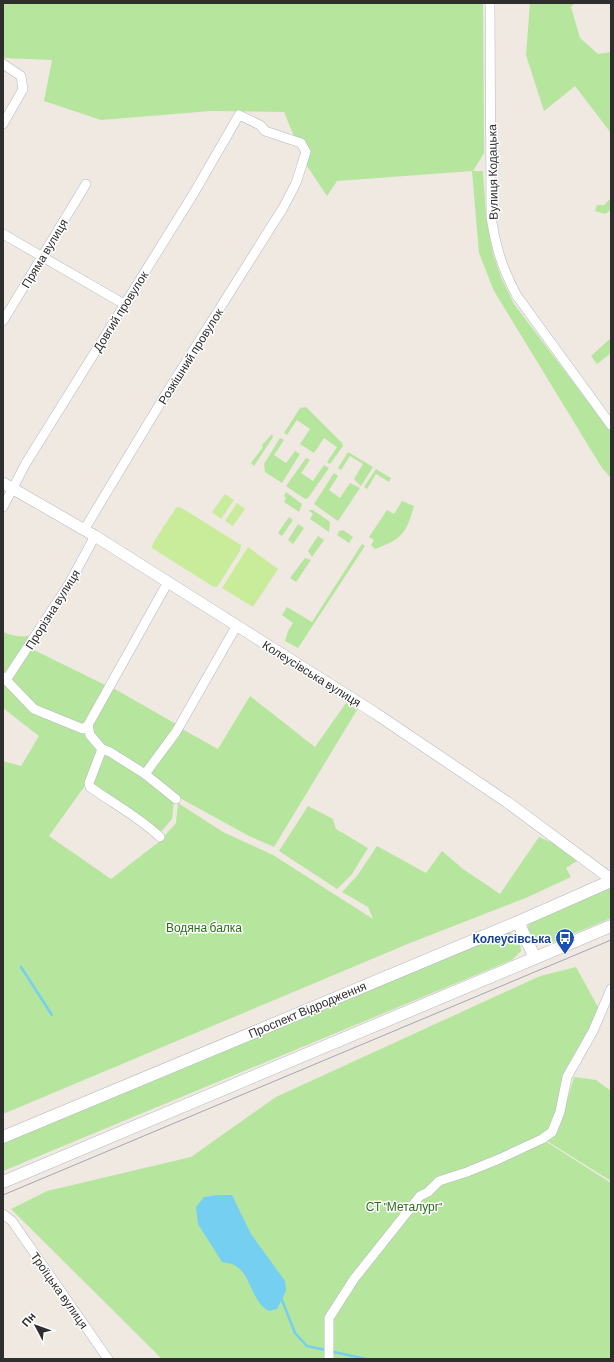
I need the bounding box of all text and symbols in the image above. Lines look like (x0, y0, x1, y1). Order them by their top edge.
street label: Вулиця Кодацька (484, 124, 501, 220)
street label: Пряма вулиця (18, 216, 71, 291)
street label: Довгий провулок (90, 268, 152, 354)
street label: Розкішний провулок (155, 305, 226, 407)
street label: Прорізна вулиця (22, 567, 83, 652)
street label: Колеусівська вулиця (260, 637, 364, 710)
park label: Водяна балка (166, 920, 242, 935)
bus stop icon: Колеусівська (554, 927, 576, 955)
place label: Колеусівська (472, 931, 551, 946)
street label: Проспект Відродження (246, 978, 368, 1041)
park label: СТ "Металург" (366, 1199, 442, 1214)
street label: Троїцька вулиця (28, 1249, 92, 1331)
north arrow (16, 1306, 56, 1346)
text: Пн (18, 1309, 38, 1329)

